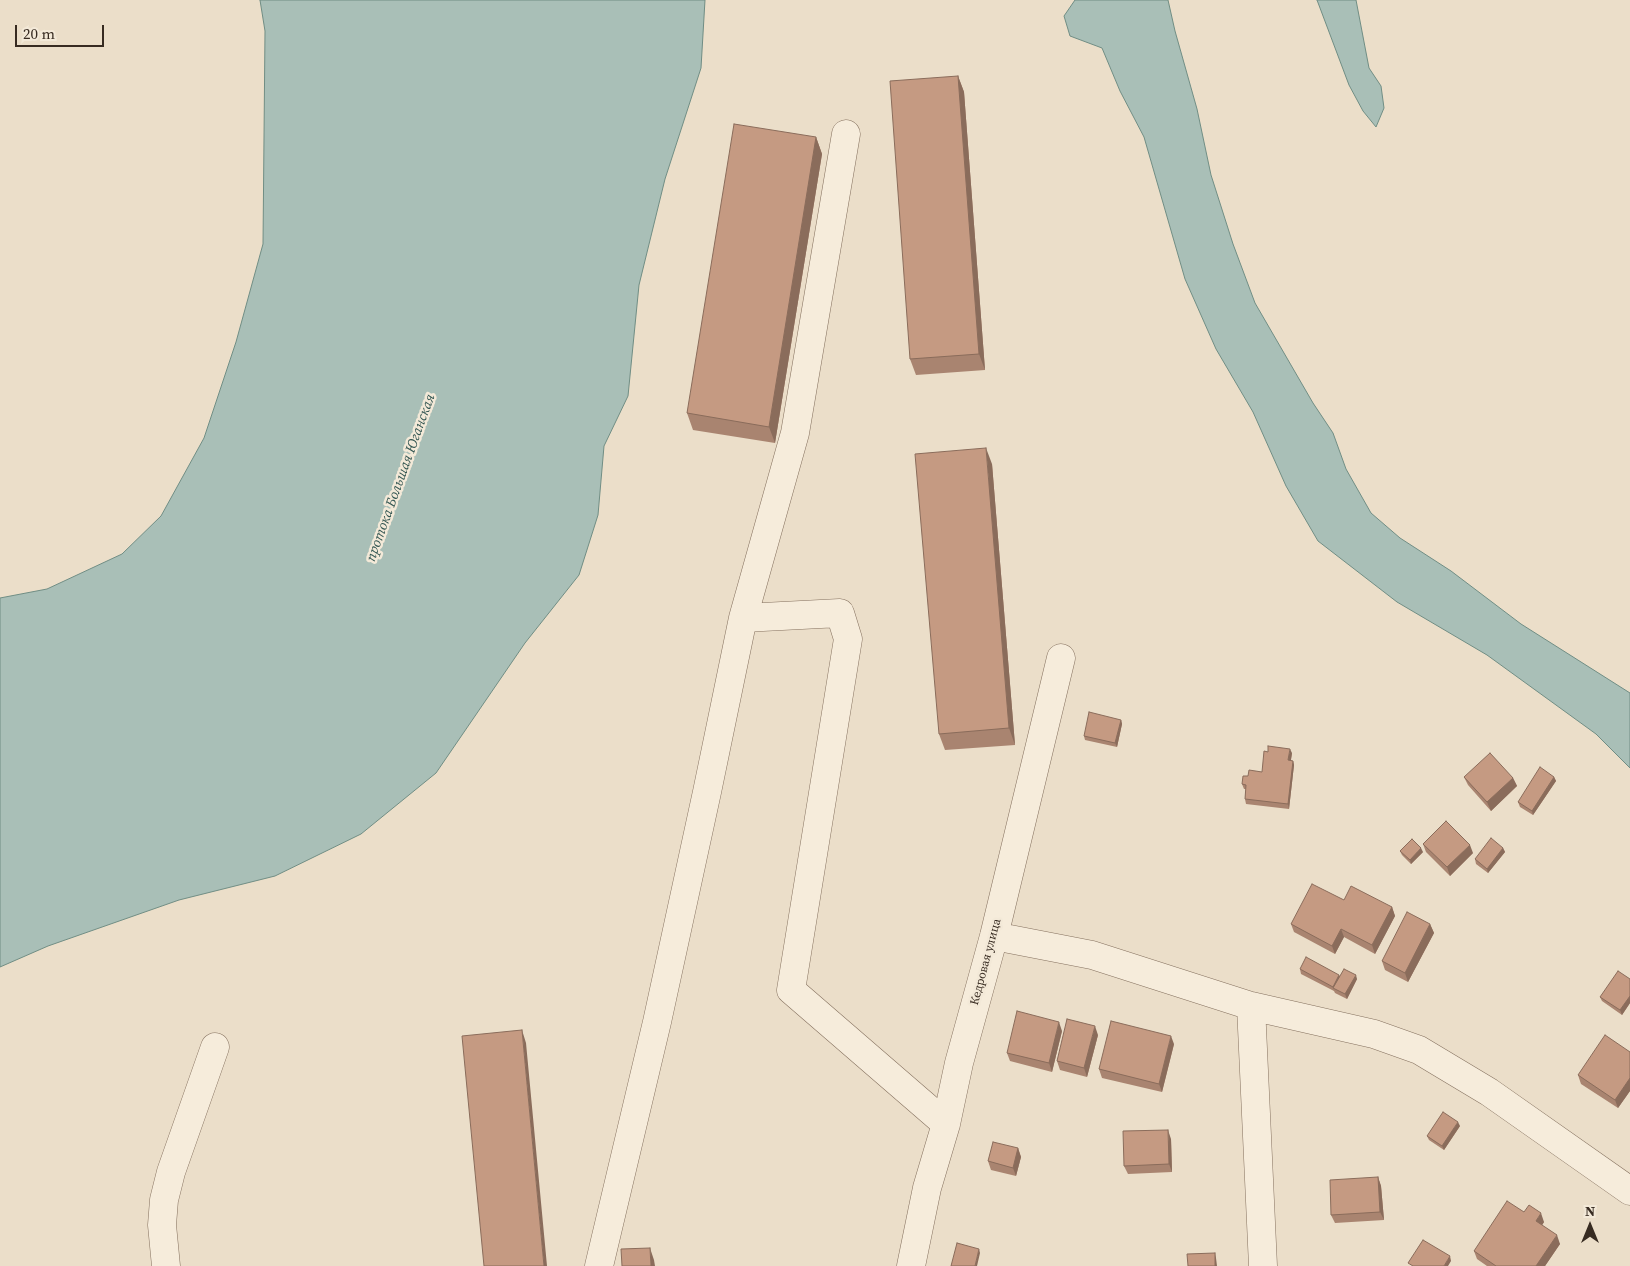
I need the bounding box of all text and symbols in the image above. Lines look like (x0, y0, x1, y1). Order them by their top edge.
scale bar (18, 15, 106, 47)
text: 20 m (23, 23, 55, 44)
water label: протока Большая Юганская (363, 392, 439, 564)
street label: Кедровая улица (968, 917, 1004, 1007)
north arrow (1565, 1201, 1615, 1251)
text: N (1585, 1201, 1595, 1221)

